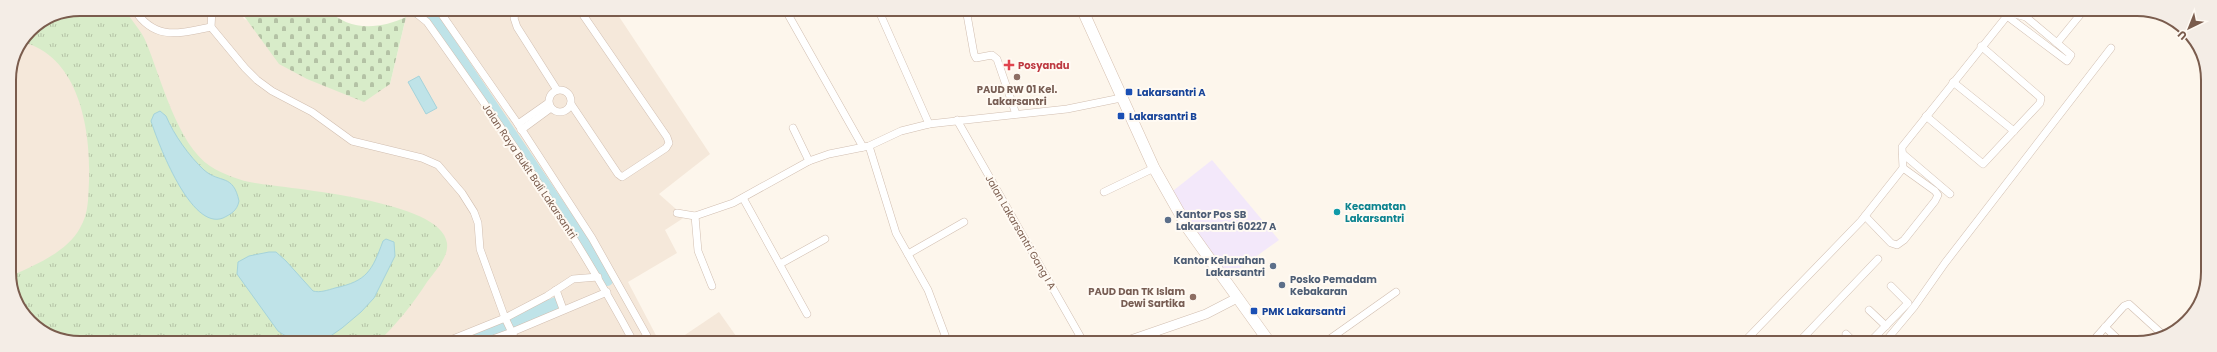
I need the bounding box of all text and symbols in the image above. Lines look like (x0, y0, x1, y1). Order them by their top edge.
north arrow (2169, 8, 2209, 48)
text: U (2174, 27, 2190, 44)
place label: Posyandu (1018, 58, 1070, 73)
marker: Posyandu (1003, 59, 1015, 71)
marker: PAUD RW 01 Kel. Lakarsantri (1012, 72, 1022, 82)
place label: PAUD RW 01 Kel. Lakarsantri (977, 82, 1057, 109)
place label: Lakarsantri A (1137, 85, 1206, 100)
marker: Lakarsantri A (1124, 87, 1134, 97)
street label: Jalan Raya Bukit Bali Lakarsantri (479, 101, 581, 242)
place label: Lakarsantri B (1129, 109, 1197, 124)
marker: Lakarsantri B (1116, 111, 1126, 121)
street label: Jalan Lakarsantri Gang I A (982, 172, 1060, 293)
place label: Kecamatan Lakarsantri (1345, 199, 1406, 226)
place label: Kantor Pos SB Lakarsantri 60227 A (1176, 207, 1277, 234)
marker: Kecamatan Lakarsantri (1332, 207, 1342, 217)
marker: Kantor Pos SB Lakarsantri 60227 A (1163, 215, 1173, 225)
place label: Kantor Kelurahan Lakarsantri (1174, 253, 1265, 280)
marker: Kantor Kelurahan Lakarsantri (1268, 261, 1278, 271)
place label: Posko Pemadam Kebakaran (1290, 272, 1377, 299)
marker: Posko Pemadam Kebakaran (1277, 280, 1287, 290)
place label: PAUD Dan TK Islam Dewi Sartika (1088, 284, 1185, 311)
marker: PAUD Dan TK Islam Dewi Sartika (1188, 292, 1198, 302)
place label: PMK Lakarsantri (1262, 304, 1346, 319)
marker: PMK Lakarsantri (1249, 306, 1259, 316)

